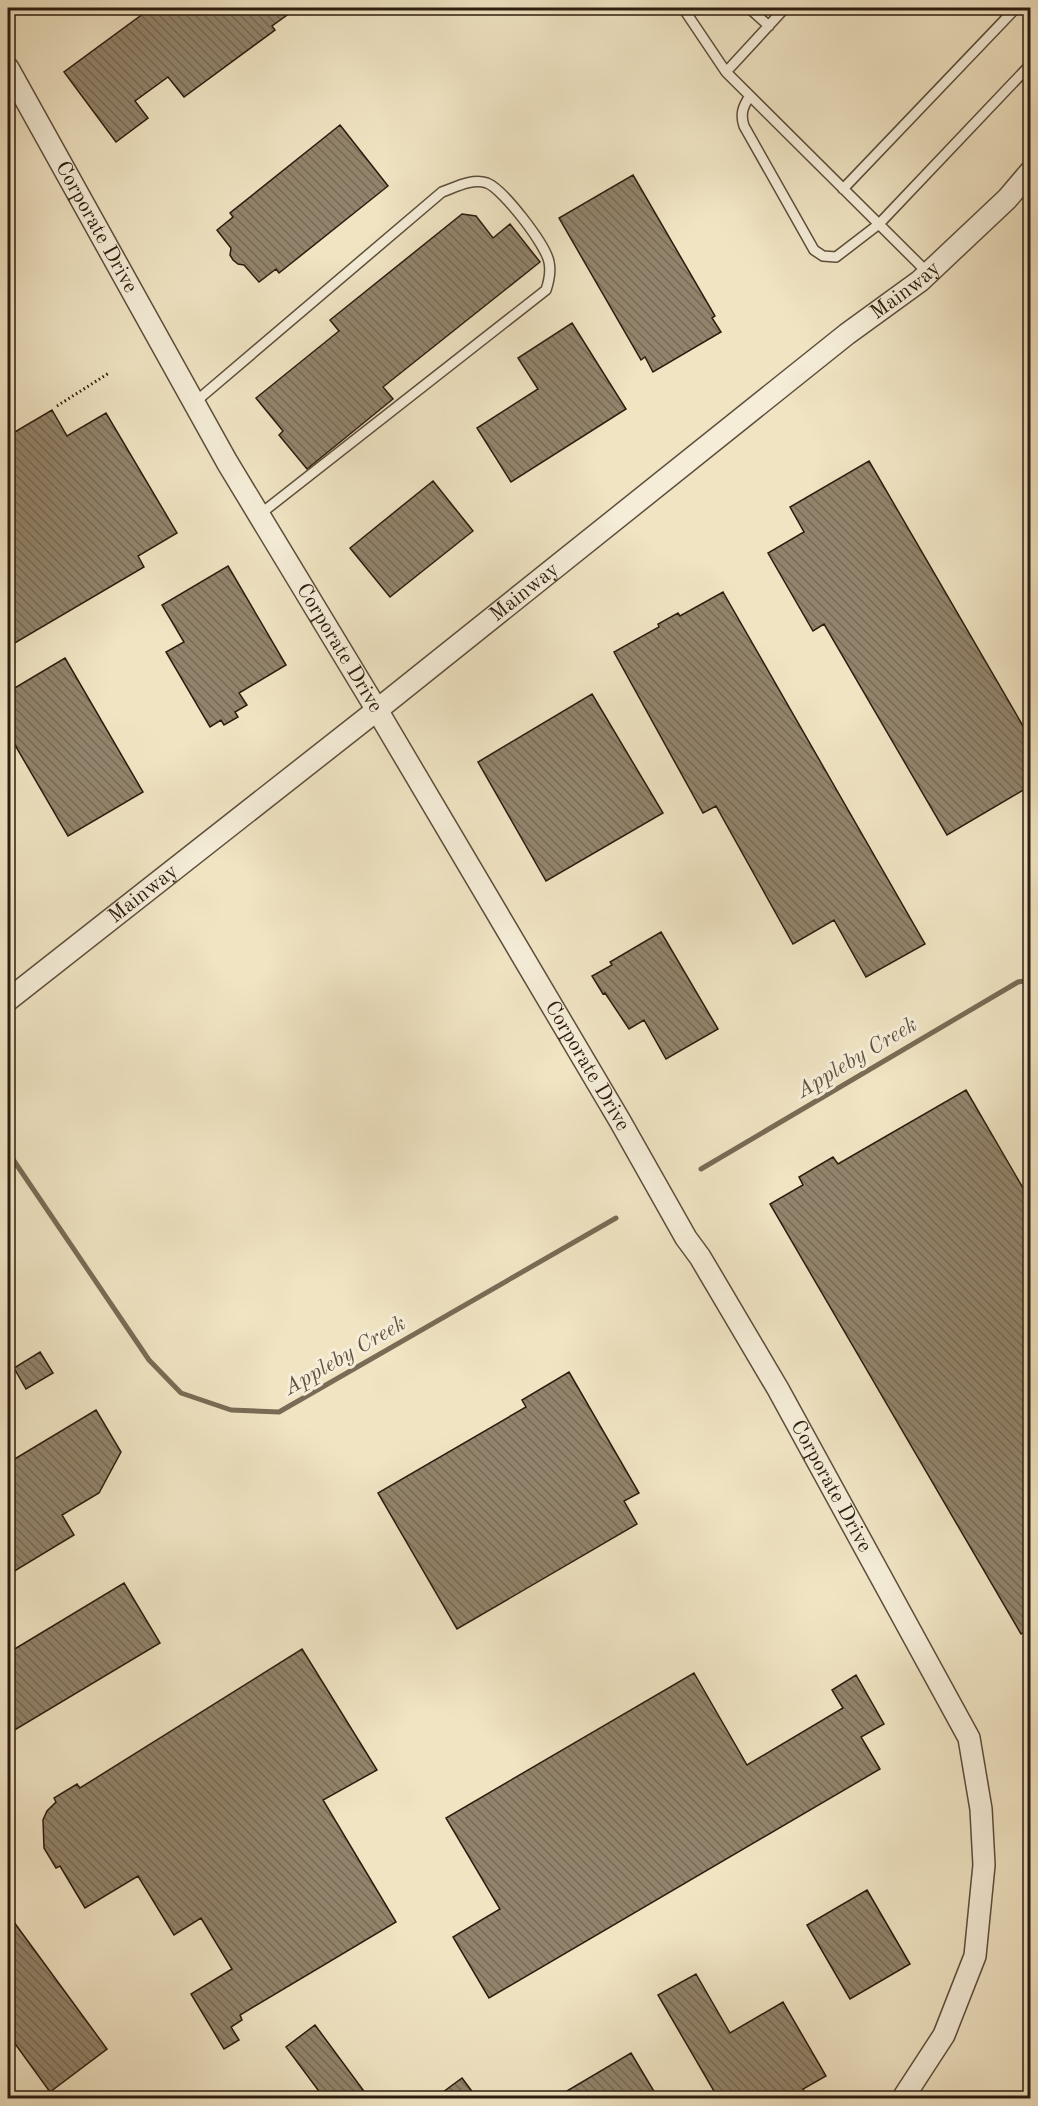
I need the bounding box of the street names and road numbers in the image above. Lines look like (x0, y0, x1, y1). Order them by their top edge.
street label: Corporate Drive (52, 158, 141, 296)
street label: Mainway (867, 257, 944, 324)
street label: Mainway (486, 558, 563, 626)
street label: Corporate Drive (292, 580, 386, 716)
street label: Mainway (105, 860, 182, 927)
street label: Corporate Drive (541, 997, 634, 1134)
street label: Corporate Drive (787, 1417, 876, 1556)

